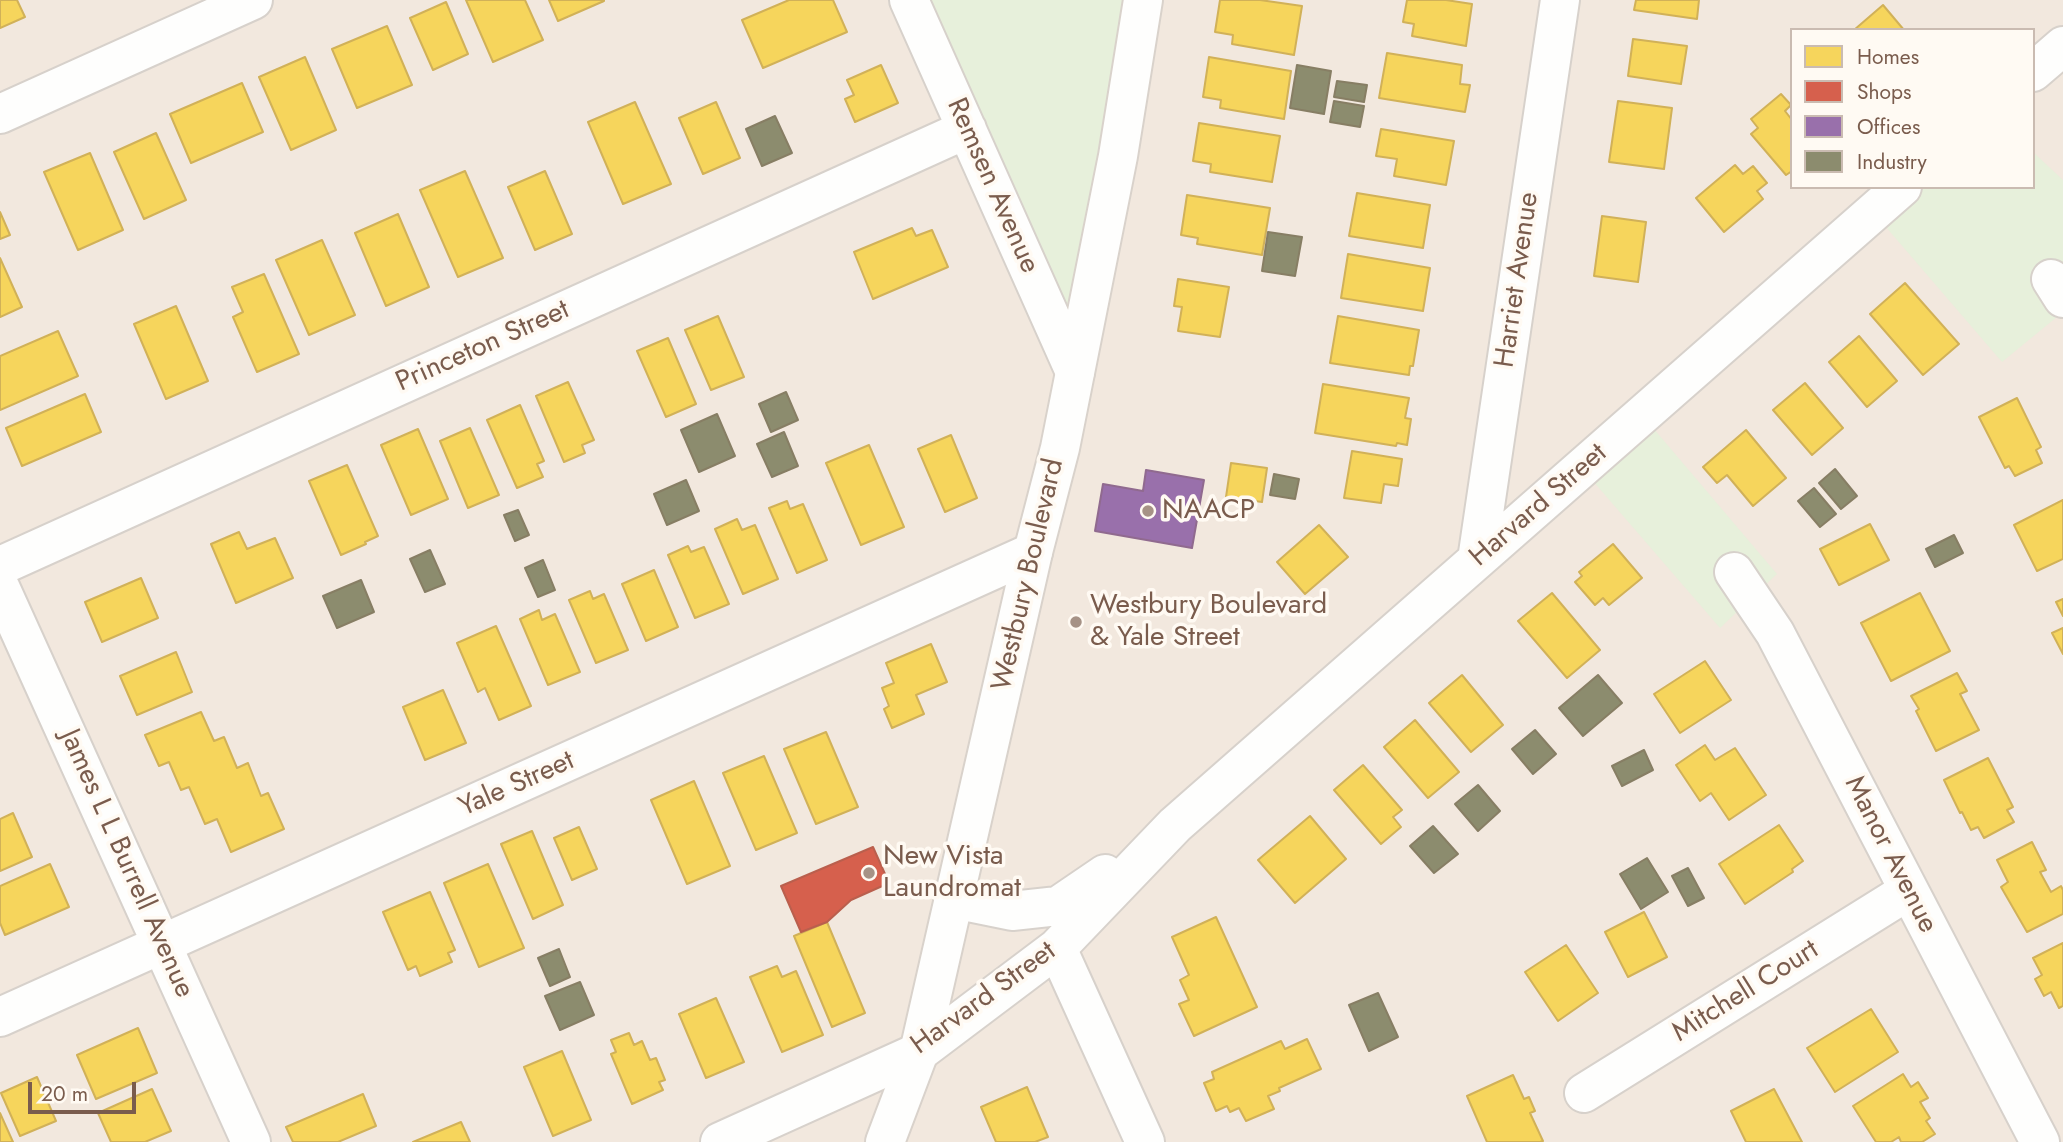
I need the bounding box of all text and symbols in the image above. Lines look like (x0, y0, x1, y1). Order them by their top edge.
legend (1790, 28, 2035, 189)
text: Homes (1857, 42, 1919, 72)
text: Shops (1857, 77, 1911, 107)
street label: Remsen Avenue (938, 93, 1046, 279)
text: Offices (1857, 112, 1920, 142)
text: Industry (1857, 147, 1927, 177)
street label: Harriet Avenue (1489, 190, 1547, 370)
street label: Princeton Street (391, 294, 575, 400)
street label: Harvard Street (1464, 437, 1614, 575)
street label: Westbury Boulevard (986, 456, 1072, 694)
place label: NAACP (1162, 494, 1255, 528)
marker: NAACP (1140, 503, 1156, 519)
place label: Westbury Boulevard & Yale Street (1090, 589, 1327, 655)
marker: Westbury Boulevard & Yale Street (1068, 614, 1084, 630)
street label: James L L Burrell Avenue (52, 725, 200, 1003)
street label: Yale Street (454, 745, 580, 825)
street label: Manor Avenue (1836, 771, 1944, 939)
place label: New Vista Laundromat (883, 840, 1021, 906)
marker: New Vista Laundromat (861, 865, 877, 881)
street label: Mitchell Court (1667, 934, 1825, 1050)
street label: Harvard Street (905, 935, 1063, 1063)
scale bar (32, 1068, 140, 1112)
text: 20 m (41, 1079, 88, 1109)

